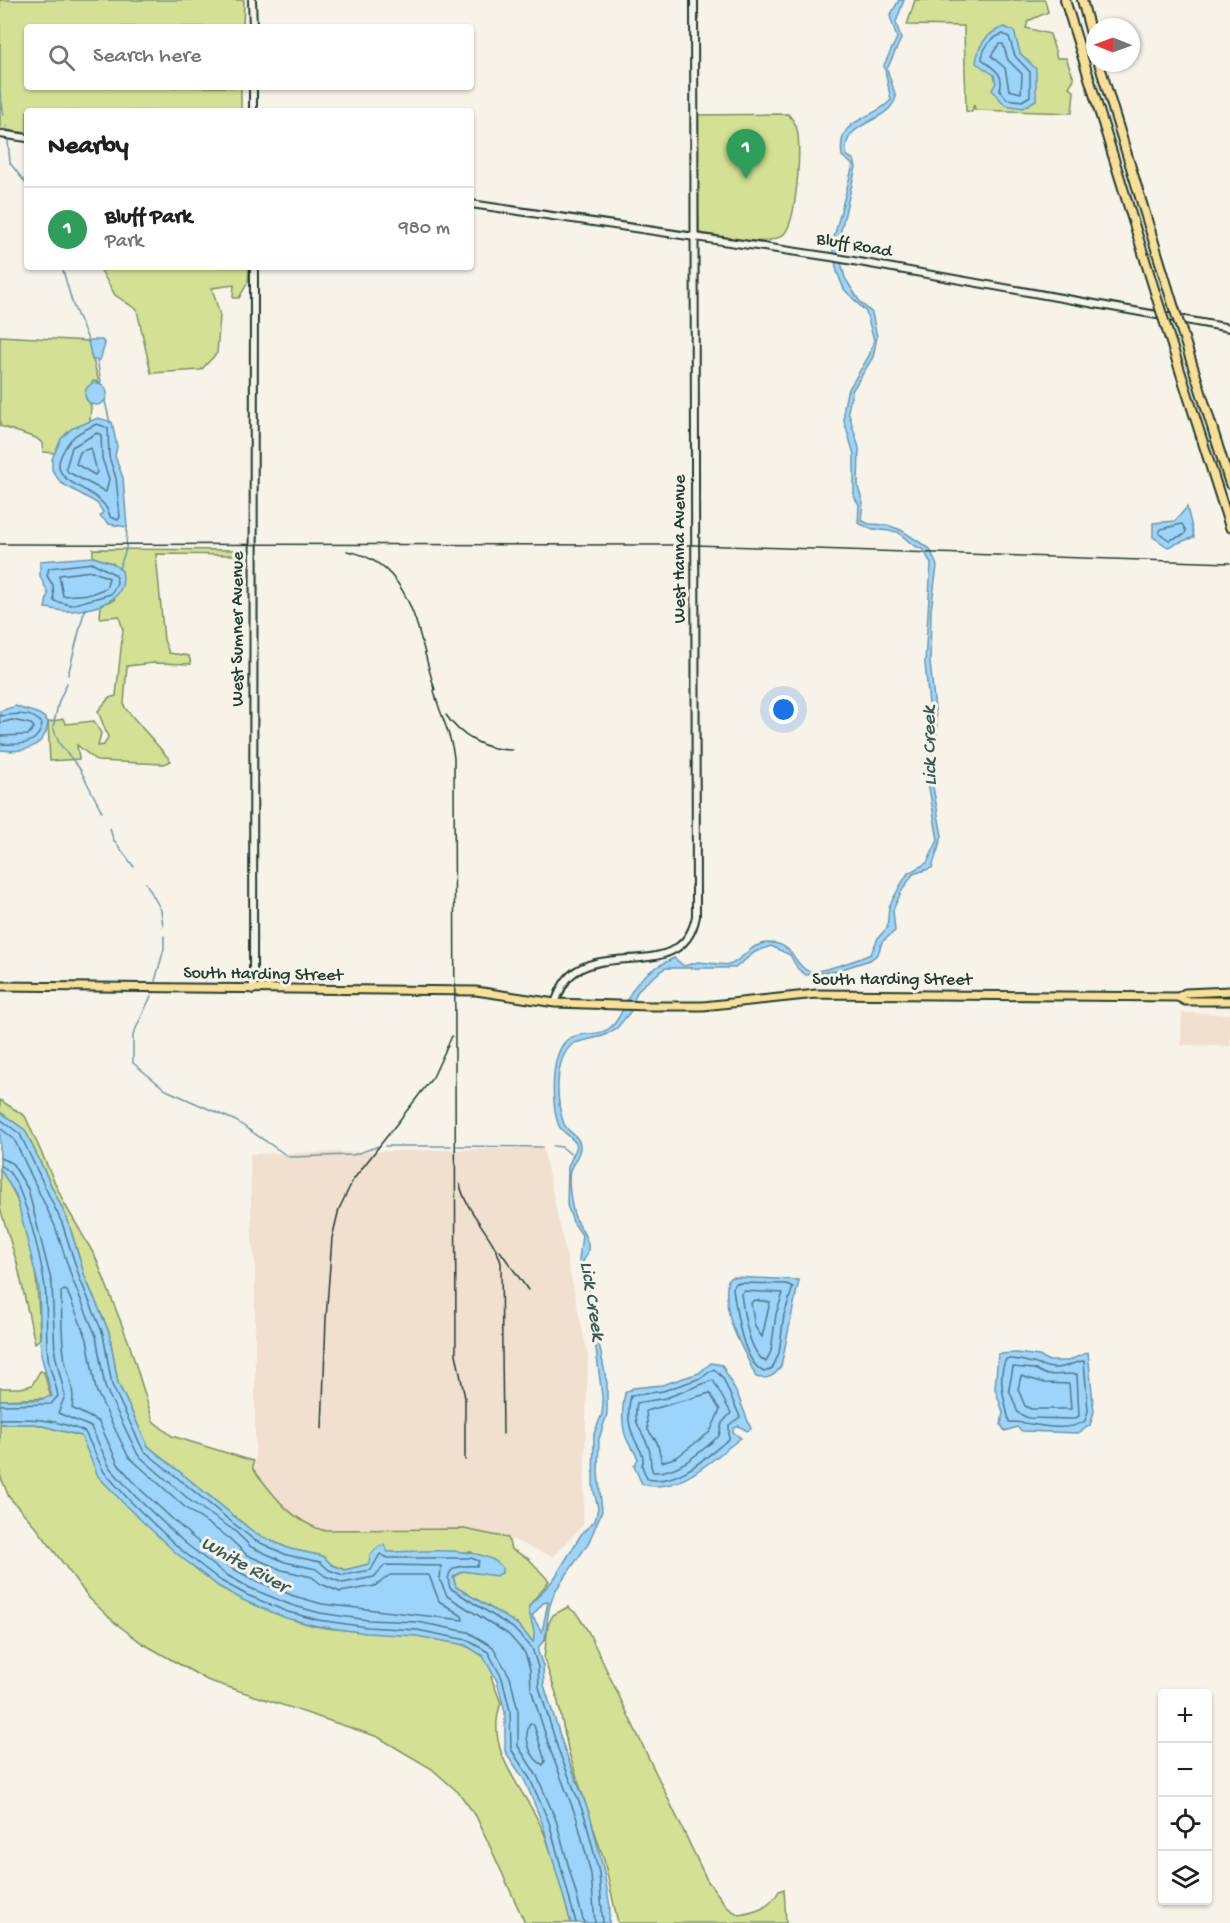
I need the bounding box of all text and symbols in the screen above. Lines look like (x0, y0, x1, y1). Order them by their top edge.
north arrow (1086, 18, 1140, 72)
search box (24, 24, 474, 90)
icon: search (45, 41, 78, 74)
text: Search here (93, 44, 201, 70)
pin: 1 (726, 130, 766, 179)
text: Nearby (48, 132, 129, 163)
text: Bluff Park (105, 205, 192, 231)
text: 1 (63, 218, 72, 241)
text: 980 m (399, 218, 450, 241)
street label: Bluff Road (814, 229, 895, 263)
text: Park (105, 231, 143, 254)
street label: West Hanna Avenue (670, 474, 691, 623)
street label: West Sumner Avenue (228, 551, 249, 707)
your location (769, 695, 798, 724)
water label: Lick Creek (919, 704, 943, 786)
street label: South Harding Street (183, 963, 345, 987)
street label: South Harding Street (812, 970, 973, 991)
water label: Lick Creek (573, 1260, 609, 1344)
water label: White River (196, 1533, 295, 1601)
map controls (1158, 1689, 1212, 1905)
button: + (1158, 1689, 1212, 1743)
button: − (1158, 1743, 1212, 1797)
button: locate (1158, 1797, 1212, 1851)
button: layers (1158, 1851, 1212, 1905)

